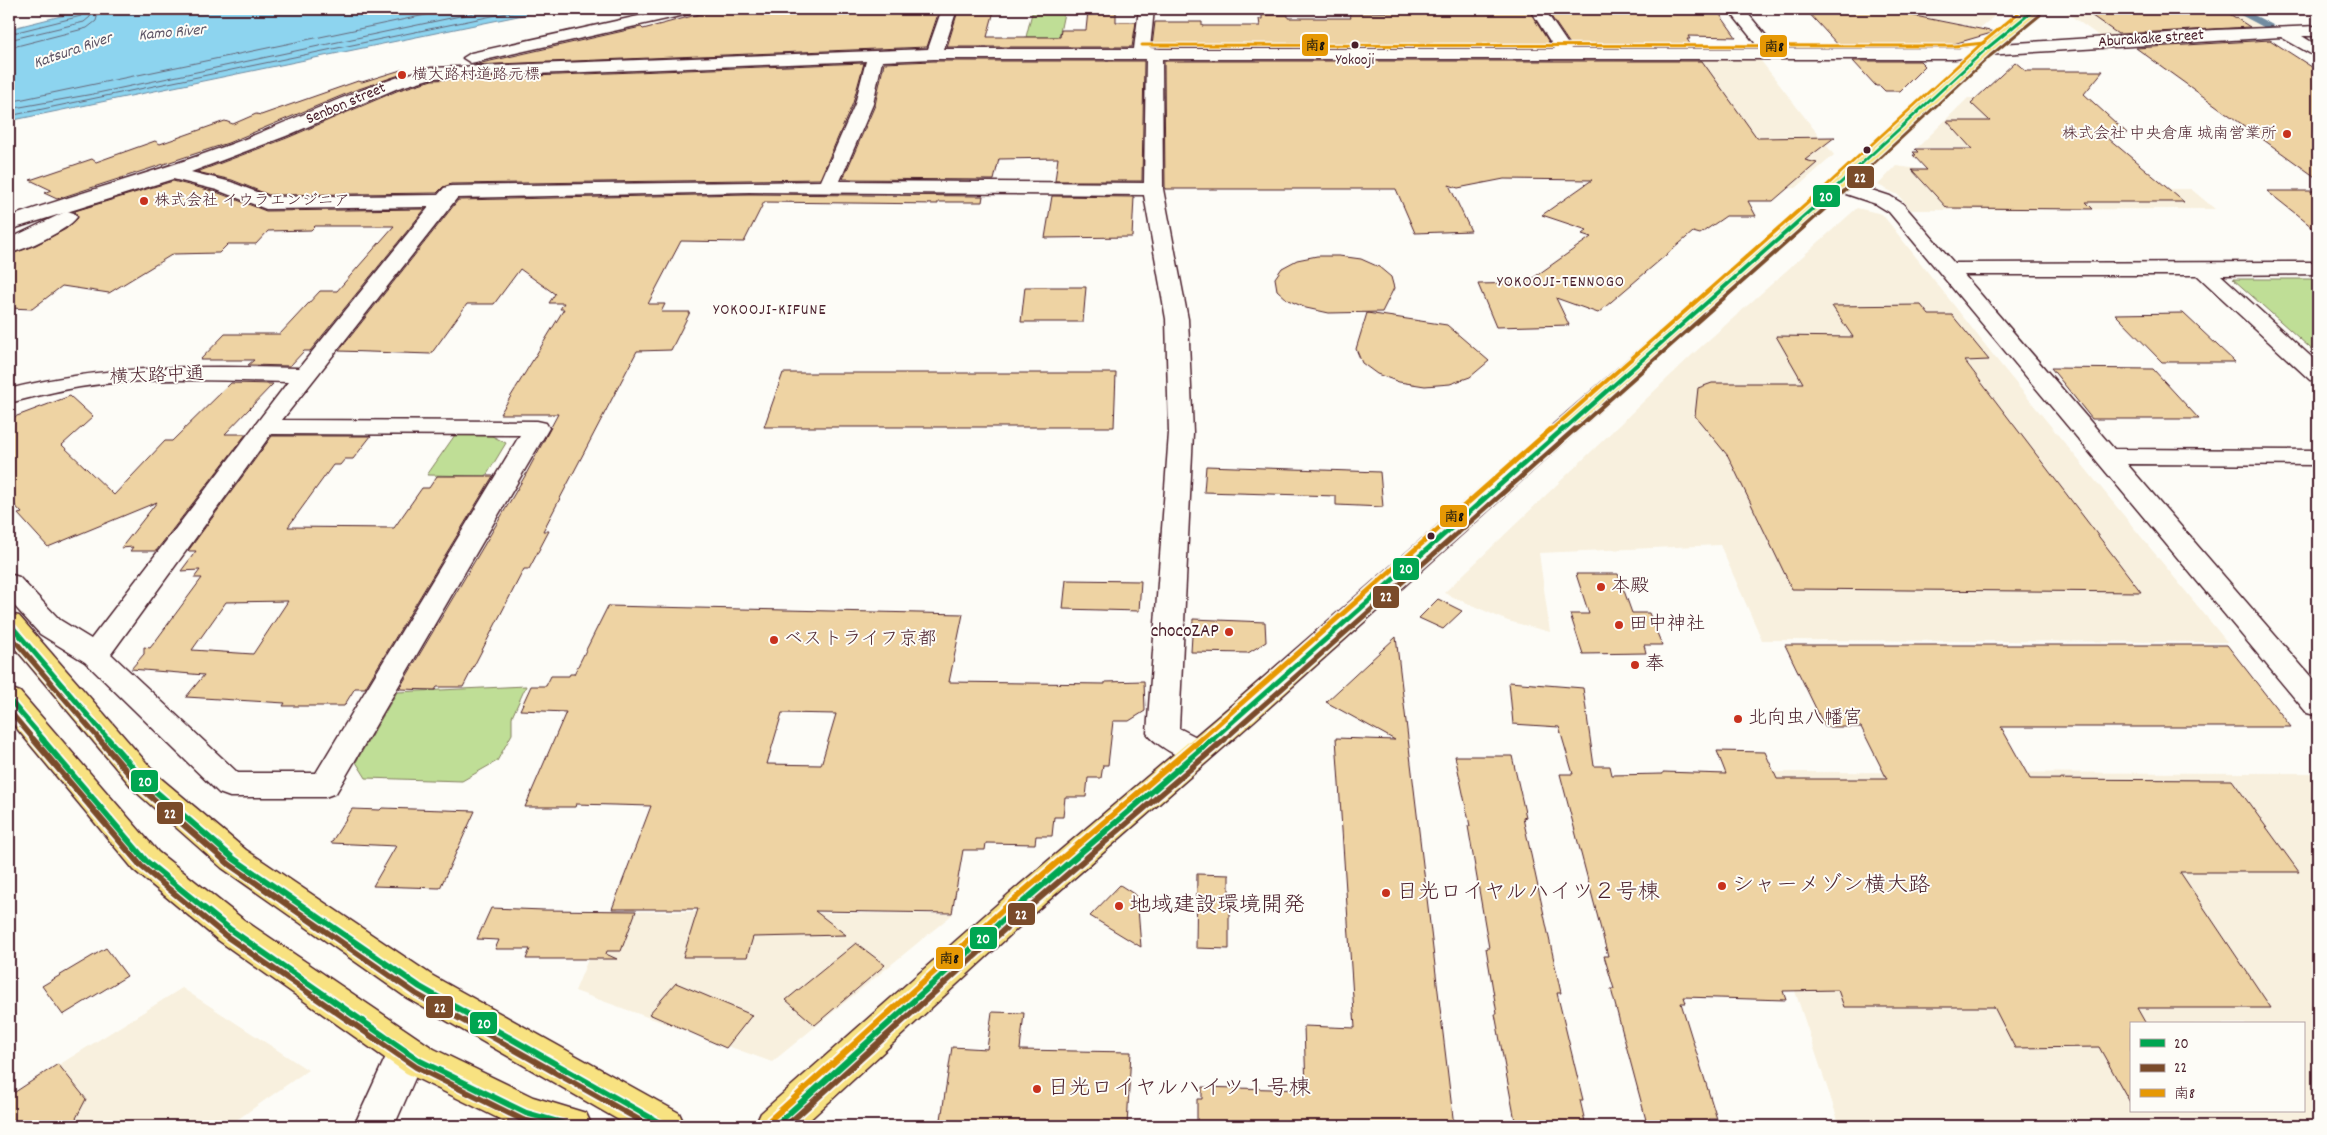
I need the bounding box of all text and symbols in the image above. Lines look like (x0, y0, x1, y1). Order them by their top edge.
water label: Kamo River (138, 18, 208, 47)
street label: Aburakake street (2097, 24, 2205, 54)
water label: Katsura River (31, 26, 117, 75)
line badge: 南8 (1301, 33, 1329, 57)
line badge: 南8 (1759, 34, 1788, 58)
text: 南8 (1305, 37, 1325, 57)
text: 南8 (1764, 38, 1784, 58)
marker: Yokooji (1350, 40, 1360, 50)
place label: Yokooji (1336, 50, 1374, 72)
place label: 横大路村道路元標 (412, 64, 540, 87)
marker: 横大路村道路元標 (396, 69, 408, 81)
street label: Senbon street (302, 77, 390, 131)
place label: 株式会社 中央倉庫 城南営業所 (2062, 123, 2277, 146)
marker: 株式会社 中央倉庫 城南営業所 (2281, 128, 2293, 140)
unlabelled marker (1862, 145, 1872, 155)
line badge: 22 (1846, 165, 1875, 189)
text: 22 (1854, 169, 1866, 189)
line badge: 20 (1812, 184, 1841, 208)
text: 20 (1819, 188, 1833, 208)
place label: 株式会社 イウラエンジニア (154, 190, 350, 213)
marker: 株式会社 イウラエンジニア (138, 195, 150, 207)
district label: YOKOOJI-TENNOGO (1497, 271, 1625, 294)
district label: YOKOOJI-KIFUNE (713, 299, 827, 322)
street label: 横大路中通 (109, 362, 205, 392)
line badge: 南8 (1439, 504, 1468, 528)
text: 南8 (1444, 508, 1464, 528)
unlabelled marker (1426, 531, 1436, 541)
line badge: 20 (1392, 557, 1420, 581)
text: 20 (1399, 560, 1413, 580)
place label: 本殿 (1611, 574, 1649, 601)
marker: 本殿 (1595, 581, 1607, 593)
line badge: 22 (1372, 585, 1400, 609)
text: 22 (1380, 588, 1392, 608)
place label: 田中神社 (1629, 612, 1705, 639)
place label: chocoZAP (1151, 619, 1219, 646)
marker: 田中神社 (1613, 619, 1625, 631)
marker: chocoZAP (1223, 626, 1235, 638)
place label: ベストライフ京都 (784, 627, 937, 654)
marker: ベストライフ京都 (768, 634, 780, 646)
place label: 奉 (1645, 652, 1664, 679)
marker: 奉 (1629, 659, 1641, 671)
place label: 北向虫八幡宮 (1748, 706, 1862, 733)
marker: 北向虫八幡宮 (1732, 713, 1744, 725)
line badge: 20 (130, 769, 159, 793)
text: 20 (138, 773, 152, 793)
line badge: 22 (156, 801, 184, 825)
text: 22 (164, 805, 176, 825)
place label: シャーメゾン横大路 (1732, 871, 1930, 902)
place label: 日光ロイヤルハイツ２号棟 (1396, 878, 1660, 909)
marker: シャーメゾン横大路 (1716, 880, 1728, 892)
marker: 日光ロイヤルハイツ２号棟 (1380, 887, 1392, 899)
place label: 地域建設環境開発 (1129, 891, 1305, 922)
marker: 地域建設環境開発 (1113, 900, 1125, 912)
line badge: 22 (1007, 902, 1036, 926)
text: 22 (1015, 906, 1027, 926)
line badge: 20 (969, 926, 998, 950)
text: 20 (976, 930, 990, 950)
line badge: 南8 (935, 946, 964, 970)
text: 南8 (939, 950, 959, 970)
line badge: 22 (425, 995, 454, 1019)
text: 22 (434, 999, 446, 1019)
line badge: 20 (469, 1011, 498, 1035)
text: 20 (477, 1015, 491, 1035)
legend (2130, 1022, 2304, 1112)
text: 20 (2174, 1034, 2189, 1056)
text: 22 (2174, 1058, 2187, 1080)
place label: 日光ロイヤルハイツ１号棟 (1047, 1074, 1311, 1105)
marker: 日光ロイヤルハイツ１号棟 (1031, 1083, 1043, 1095)
text: 南8 (2174, 1084, 2195, 1106)

